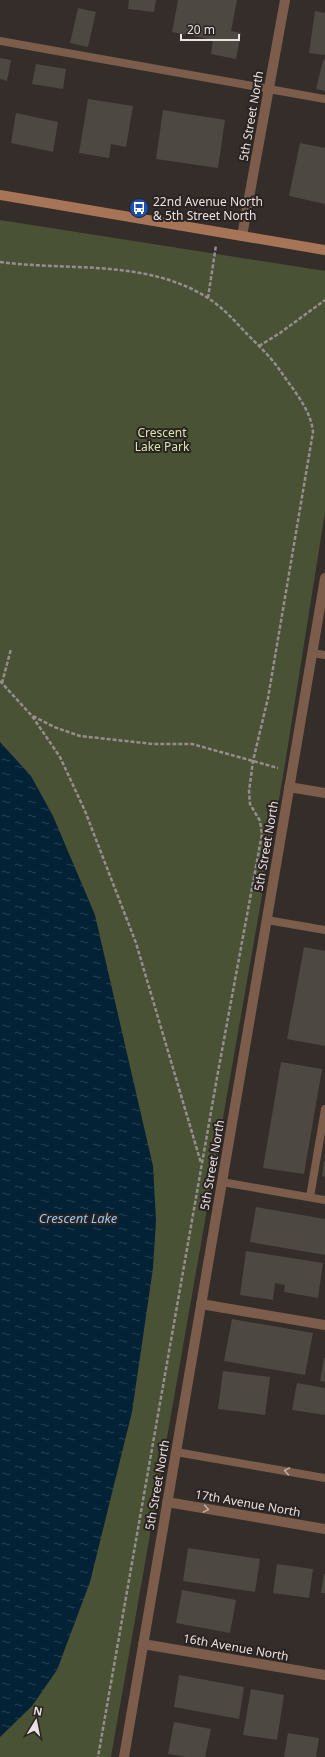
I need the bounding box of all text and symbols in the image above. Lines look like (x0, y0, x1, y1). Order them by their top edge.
scale bar (181, 16, 239, 42)
text: 20 m (187, 21, 215, 38)
street label: 5th Street North (235, 69, 267, 163)
place label: 22nd Avenue North & 5th Street North (153, 193, 263, 224)
bus stop icon: 22nd Avenue North & 5th Street North (128, 197, 150, 219)
park label: Crescent Lake Park (135, 424, 190, 455)
street label: 5th Street North (250, 799, 282, 893)
street label: 5th Street North (196, 1118, 228, 1212)
water label: Crescent Lake (39, 1209, 118, 1227)
street label: 5th Street North (141, 1438, 173, 1532)
one-way arrow (283, 1468, 290, 1476)
street label: 17th Avenue North (194, 1485, 302, 1521)
one-way arrow (203, 1504, 209, 1513)
street label: 16th Avenue North (182, 1629, 290, 1665)
north arrow (16, 1701, 56, 1741)
text: N (32, 1702, 44, 1719)

